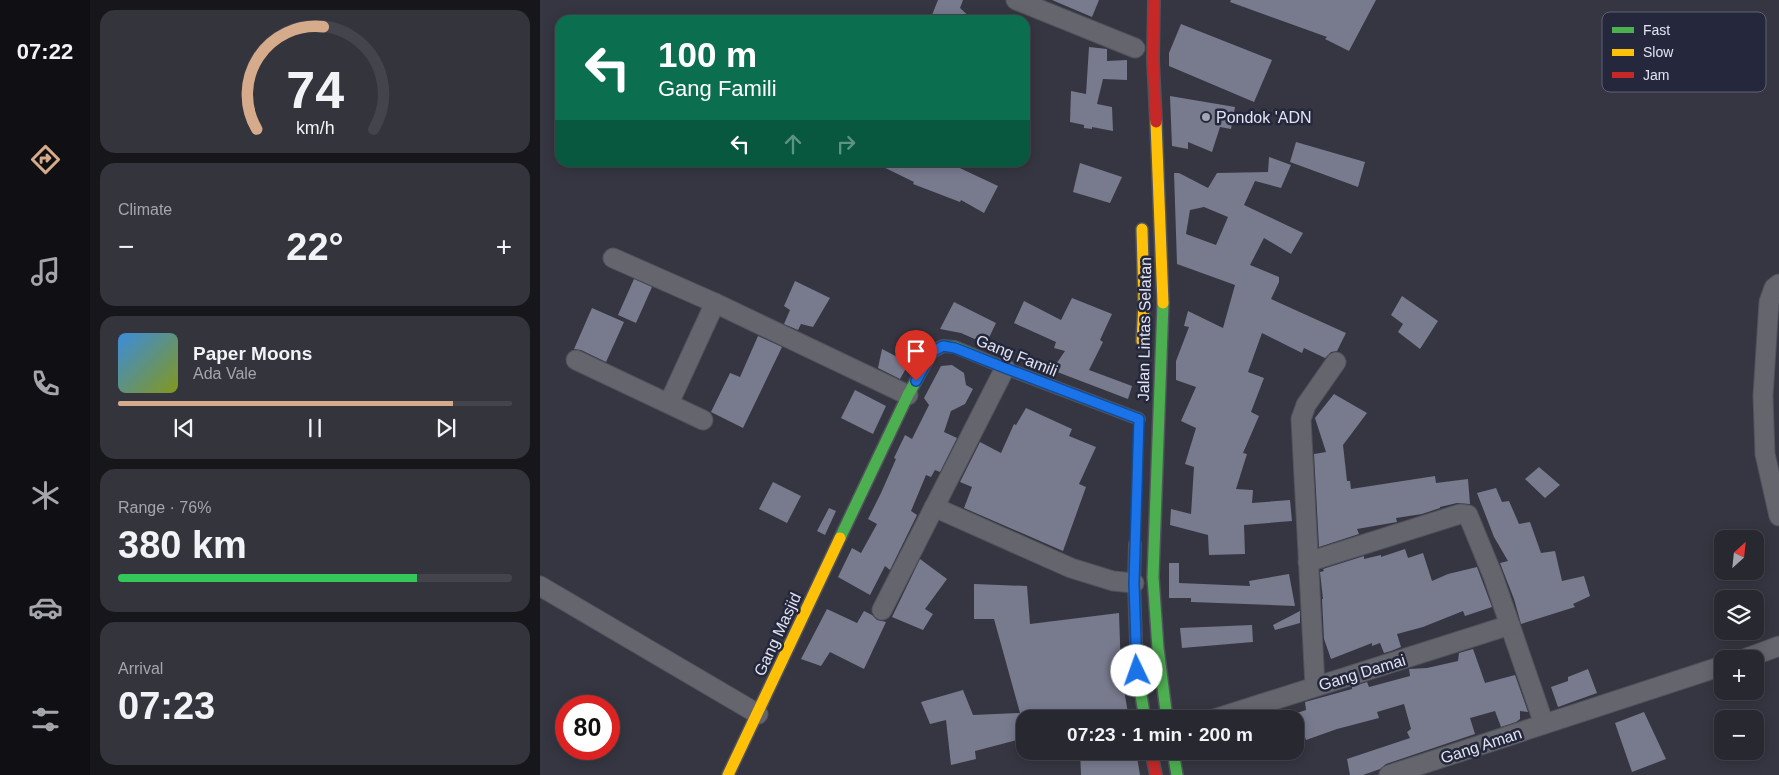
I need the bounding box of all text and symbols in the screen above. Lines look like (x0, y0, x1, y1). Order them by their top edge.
legend (1602, 12, 1766, 92)
text: Fast (1643, 22, 1670, 38)
icon: left (575, 35, 640, 100)
text: 100 m (658, 35, 757, 74)
text: 07:22 (17, 39, 73, 64)
text: Slow (1643, 44, 1674, 60)
text: 74 (286, 61, 344, 119)
text: Jam (1643, 67, 1669, 83)
text: Gang Famili (658, 76, 777, 101)
place label: Pondok 'ADN (1216, 109, 1312, 126)
marker: Pondok 'ADN (1200, 111, 1212, 123)
text: km/h (296, 118, 334, 138)
icon: left (726, 130, 754, 158)
icon: ahead (779, 130, 807, 158)
icon: right (832, 130, 860, 158)
icon: directions (28, 142, 63, 177)
text: Climate (118, 201, 172, 218)
text: 22° (286, 226, 344, 268)
text: − (118, 231, 134, 262)
text: + (496, 231, 512, 262)
icon: music (28, 254, 63, 289)
street label: Jalan Lintas Selatan (1135, 257, 1154, 401)
pin (895, 330, 937, 381)
street label: Gang Famili (974, 331, 1060, 379)
icon: arrive (902, 337, 930, 365)
text: Paper Moons (193, 343, 312, 364)
text: Ada Vale (193, 365, 257, 382)
icon: phone (28, 366, 63, 401)
icon: previous (170, 414, 198, 442)
icon: pause (301, 414, 329, 442)
icon: next (432, 414, 460, 442)
icon: climate (28, 478, 63, 513)
text: Range · 76% (118, 499, 211, 516)
text: 380 km (118, 524, 247, 566)
north arrow (1714, 530, 1764, 580)
map controls (1714, 530, 1764, 760)
icon: car (28, 590, 63, 625)
street label: Gang Masjid (751, 590, 804, 679)
button: layers (1714, 590, 1764, 640)
position arrow (1110, 644, 1162, 696)
button: + (1714, 650, 1764, 700)
street label: Gang Damai (1317, 651, 1408, 694)
text: Arrival (118, 660, 163, 677)
text: 07:23 (118, 685, 215, 727)
speed limit sign: 80 (555, 695, 620, 760)
icon: filters (28, 702, 63, 737)
button: − (1714, 710, 1764, 760)
text: 07:23 · 1 min · 200 m (1067, 724, 1253, 745)
street label: Gang Aman (1438, 724, 1524, 767)

